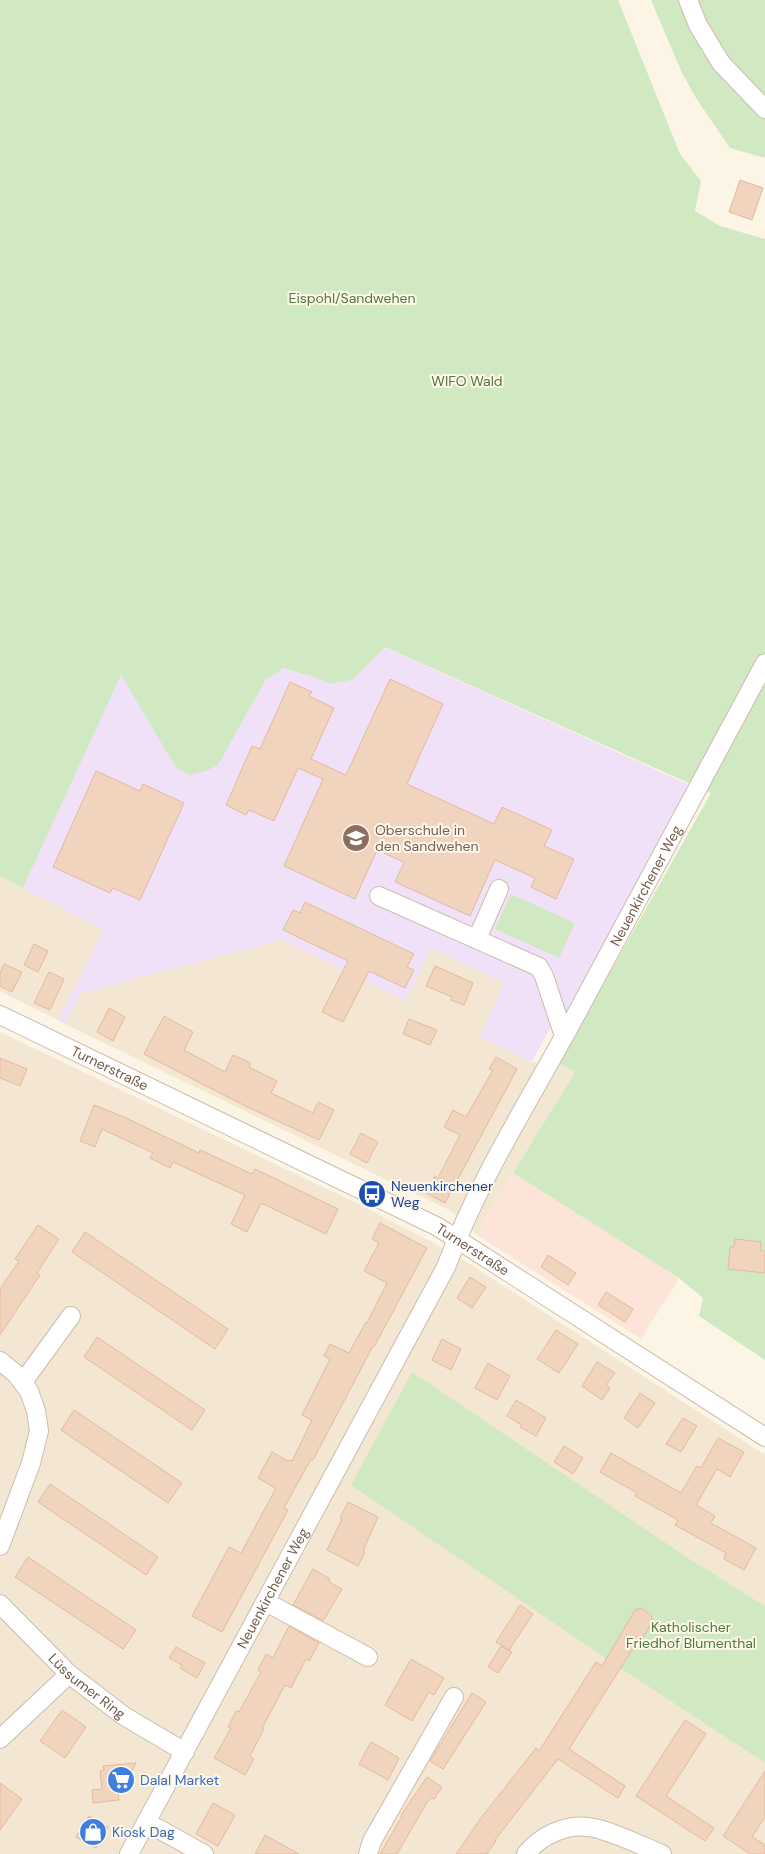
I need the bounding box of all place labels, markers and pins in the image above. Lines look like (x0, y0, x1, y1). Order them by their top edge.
place label: Oberschule in den Sandwehen (375, 821, 478, 855)
school or university icon: Oberschule in den Sandwehen (341, 823, 371, 853)
place label: Neuenkirchener Weg (391, 1177, 493, 1211)
bus stop icon: Neuenkirchener Weg (357, 1179, 387, 1209)
supermarket icon: Dalal Market (106, 1765, 136, 1795)
place label: Dalal Market (140, 1771, 219, 1789)
shop icon: Kiosk Dag (78, 1817, 108, 1847)
place label: Kiosk Dag (112, 1823, 175, 1841)

